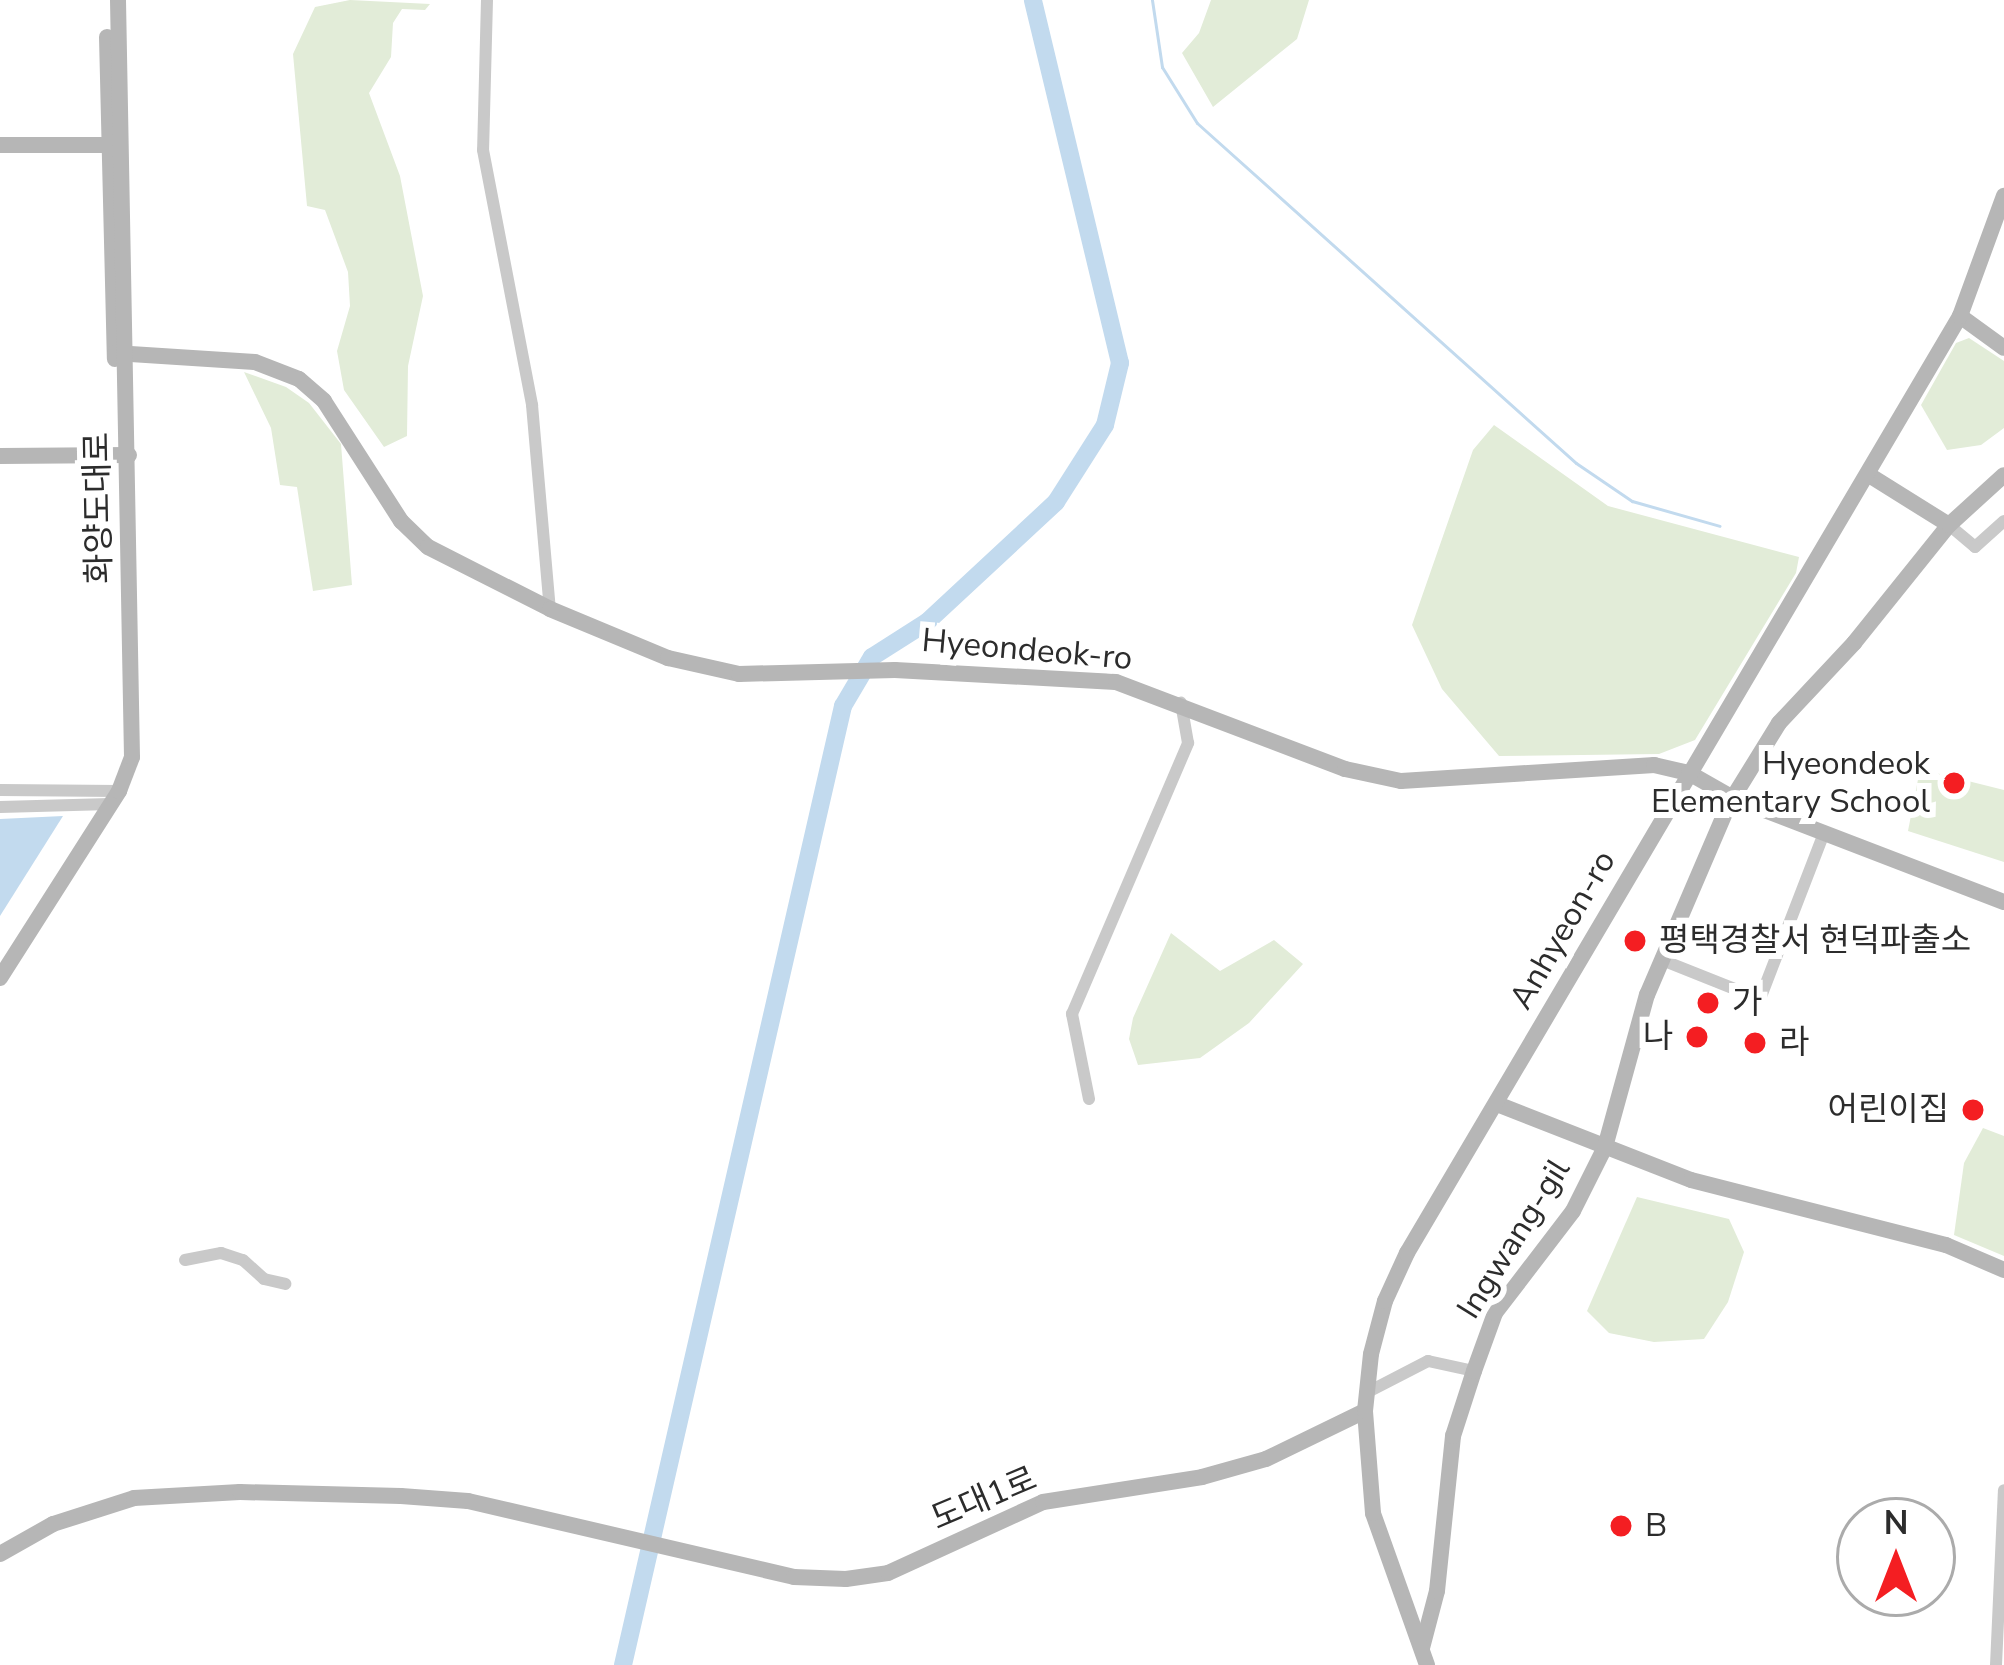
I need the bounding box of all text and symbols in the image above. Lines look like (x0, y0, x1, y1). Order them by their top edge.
street label: 화양도대로 (78, 432, 120, 584)
street label: Hyeondeok-ro (920, 621, 1134, 679)
place label: Hyeondeok Elementary School (1651, 744, 1930, 822)
marker: Hyeondeok Elementary School (1941, 770, 1967, 796)
street label: Anhyeon-ro (1502, 844, 1624, 1016)
place label: 평택경찰서 현덕파출소 (1659, 921, 1971, 961)
marker: 평택경찰서 현덕파출소 (1622, 928, 1648, 954)
place label: 가 (1732, 983, 1762, 1023)
marker: 가 (1695, 990, 1721, 1016)
place label: 나 (1643, 1017, 1673, 1057)
place label: 라 (1779, 1023, 1809, 1063)
marker: 나 (1684, 1024, 1710, 1050)
marker: 라 (1742, 1030, 1768, 1056)
place label: 어린이집 (1828, 1090, 1949, 1130)
marker: 어린이집 (1960, 1097, 1986, 1123)
street label: Ingwang-gil (1449, 1152, 1579, 1326)
street label: 도대1로 (925, 1459, 1043, 1539)
north arrow (1836, 1497, 1956, 1617)
text: N (1884, 1501, 1908, 1546)
place label: B (1645, 1506, 1667, 1546)
marker: B (1608, 1513, 1634, 1539)

